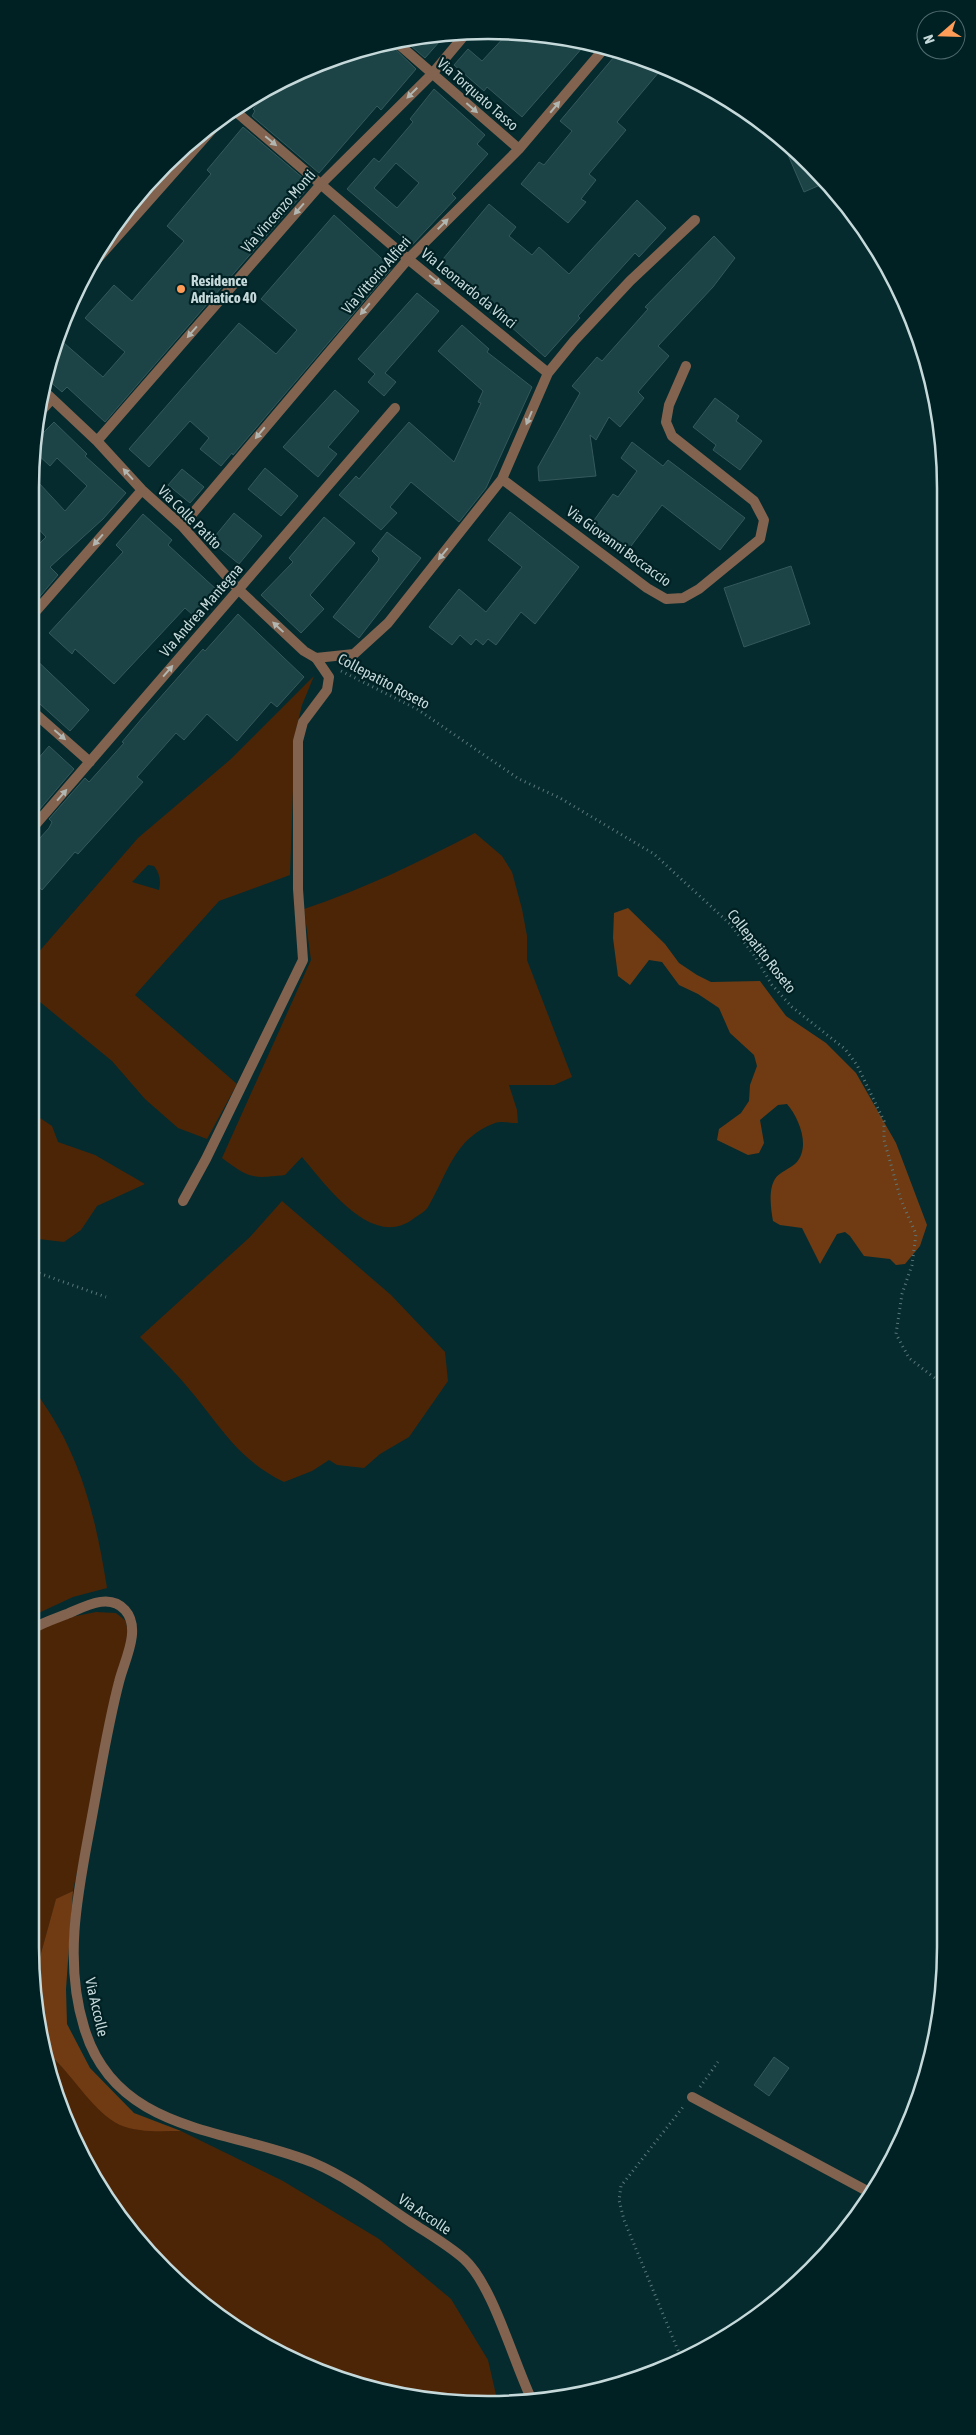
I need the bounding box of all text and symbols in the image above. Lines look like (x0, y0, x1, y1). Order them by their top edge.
north arrow (916, 10, 966, 60)
text: N (920, 33, 938, 46)
street label: Via Torquato Tasso (434, 54, 522, 134)
one-way arrow (406, 87, 418, 99)
one-way arrow (549, 100, 560, 113)
one-way arrow (465, 102, 478, 113)
one-way arrow (264, 135, 277, 146)
street label: Via Vincenzo Monti (237, 166, 319, 256)
one-way arrow (293, 203, 304, 216)
one-way arrow (437, 218, 449, 230)
street label: Via Vittorio Alfieri (338, 233, 414, 317)
street label: Via Leonardo da Vinci (418, 244, 520, 332)
place label: Residence Adriatico 40 (190, 272, 257, 306)
one-way arrow (428, 275, 441, 286)
marker: Residence Adriatico 40 (175, 283, 187, 295)
one-way arrow (360, 303, 371, 316)
one-way arrow (186, 325, 197, 338)
one-way arrow (525, 411, 533, 425)
one-way arrow (255, 427, 266, 440)
one-way arrow (122, 468, 133, 481)
street label: Via Colle Patito (155, 482, 225, 552)
street label: Via Giovanni Boccaccio (563, 502, 675, 590)
one-way arrow (92, 533, 104, 545)
one-way arrow (438, 547, 448, 561)
street label: Via Andrea Mantegna (156, 560, 246, 660)
one-way arrow (273, 621, 285, 633)
street label: Collepatito Roseto (335, 650, 433, 712)
one-way arrow (162, 666, 174, 678)
one-way arrow (54, 729, 66, 741)
one-way arrow (56, 789, 68, 801)
street label: Collepatito Roseto (724, 906, 800, 996)
street label: Via Accolle (82, 1976, 112, 2038)
street label: Via Accolle (395, 2190, 455, 2238)

